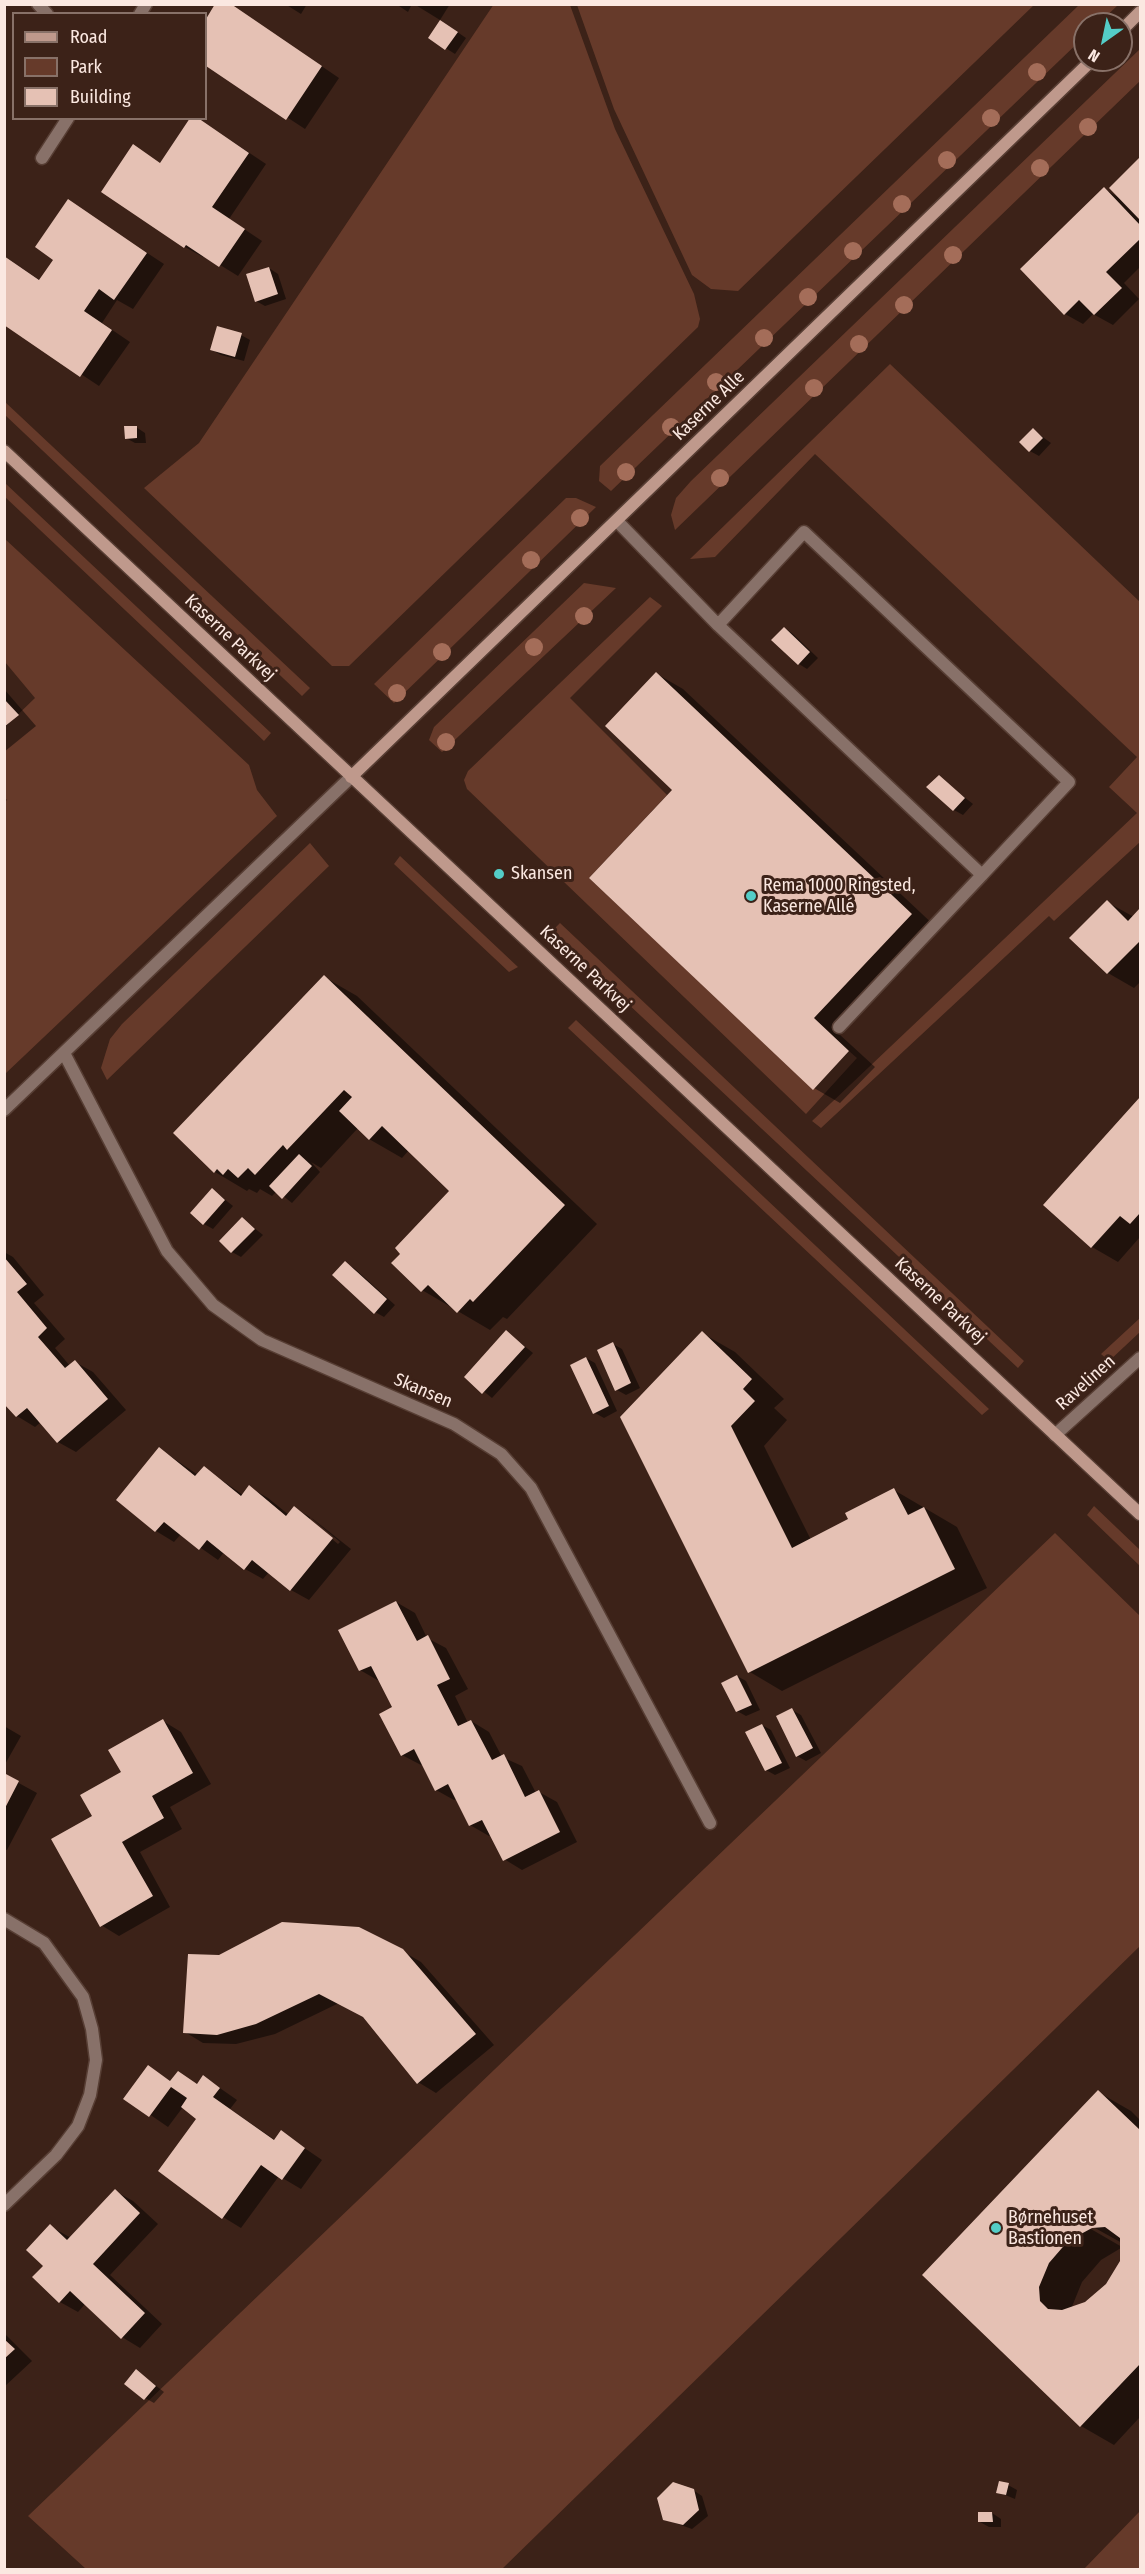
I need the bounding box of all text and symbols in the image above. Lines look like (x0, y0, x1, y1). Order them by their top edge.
legend (12, 12, 207, 120)
north arrow (1073, 12, 1133, 72)
text: Road (70, 26, 107, 48)
text: N (1085, 45, 1103, 66)
text: Park (70, 56, 102, 78)
text: Building (70, 86, 131, 108)
street label: Kaserne Alle (669, 367, 749, 445)
street label: Kaserne Parkvej (180, 590, 280, 686)
place label: Skansen (511, 863, 572, 885)
marker: Skansen (492, 867, 506, 881)
place label: Rema 1000 Ringsted, Kaserne Allé (763, 875, 915, 918)
marker: Rema 1000 Ringsted, Kaserne Allé (744, 889, 758, 903)
street label: Kaserne Parkvej (535, 921, 635, 1017)
street label: Kaserne Parkvej (890, 1253, 990, 1349)
street label: Ravelinen (1052, 1351, 1120, 1415)
street label: Skansen (391, 1369, 455, 1413)
place label: Børnehuset Bastionen (1008, 2207, 1093, 2250)
marker: Børnehuset Bastionen (989, 2221, 1003, 2235)

